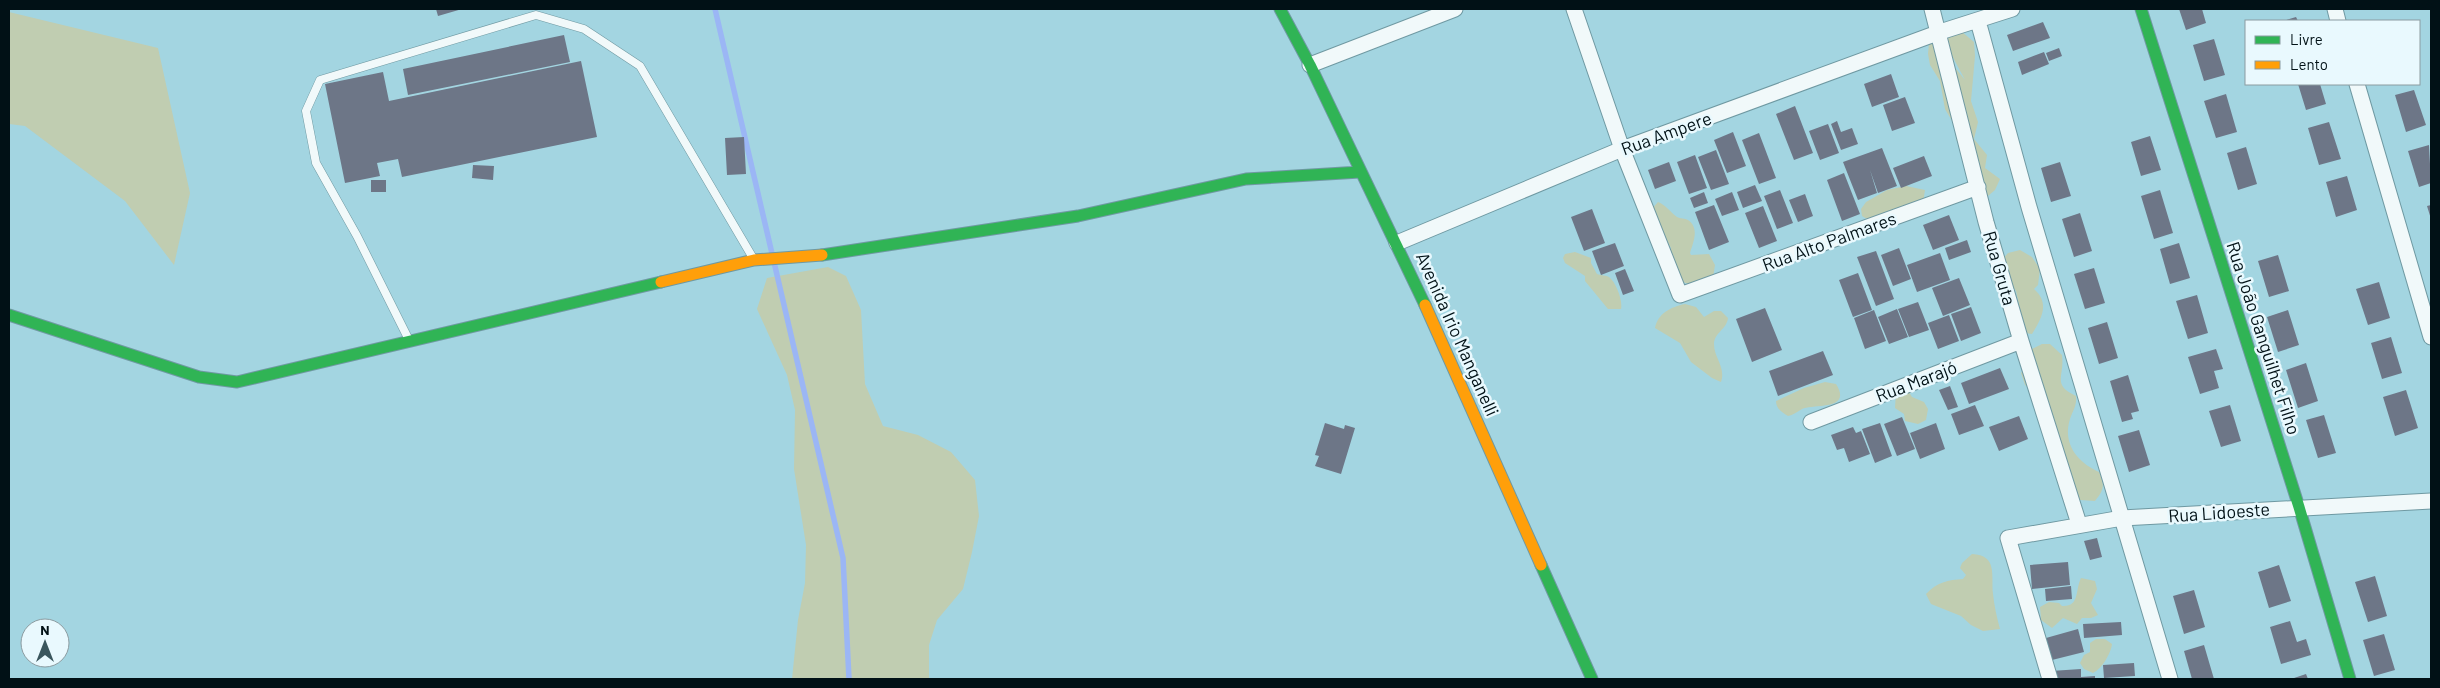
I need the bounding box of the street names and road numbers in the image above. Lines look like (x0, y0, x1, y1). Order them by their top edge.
street label: Rua Ampere (1618, 106, 1714, 160)
street label: Rua Alto Palmares (1759, 207, 1899, 275)
street label: Rua Gruta (1979, 228, 2021, 308)
street label: Rua João Ganguilhet Filho (2222, 239, 2306, 437)
street label: Avenida Irio Manganelli (1412, 249, 1504, 419)
street label: Rua Marajó (1872, 355, 1960, 407)
street label: Rua Lidoeste (2167, 497, 2271, 527)

